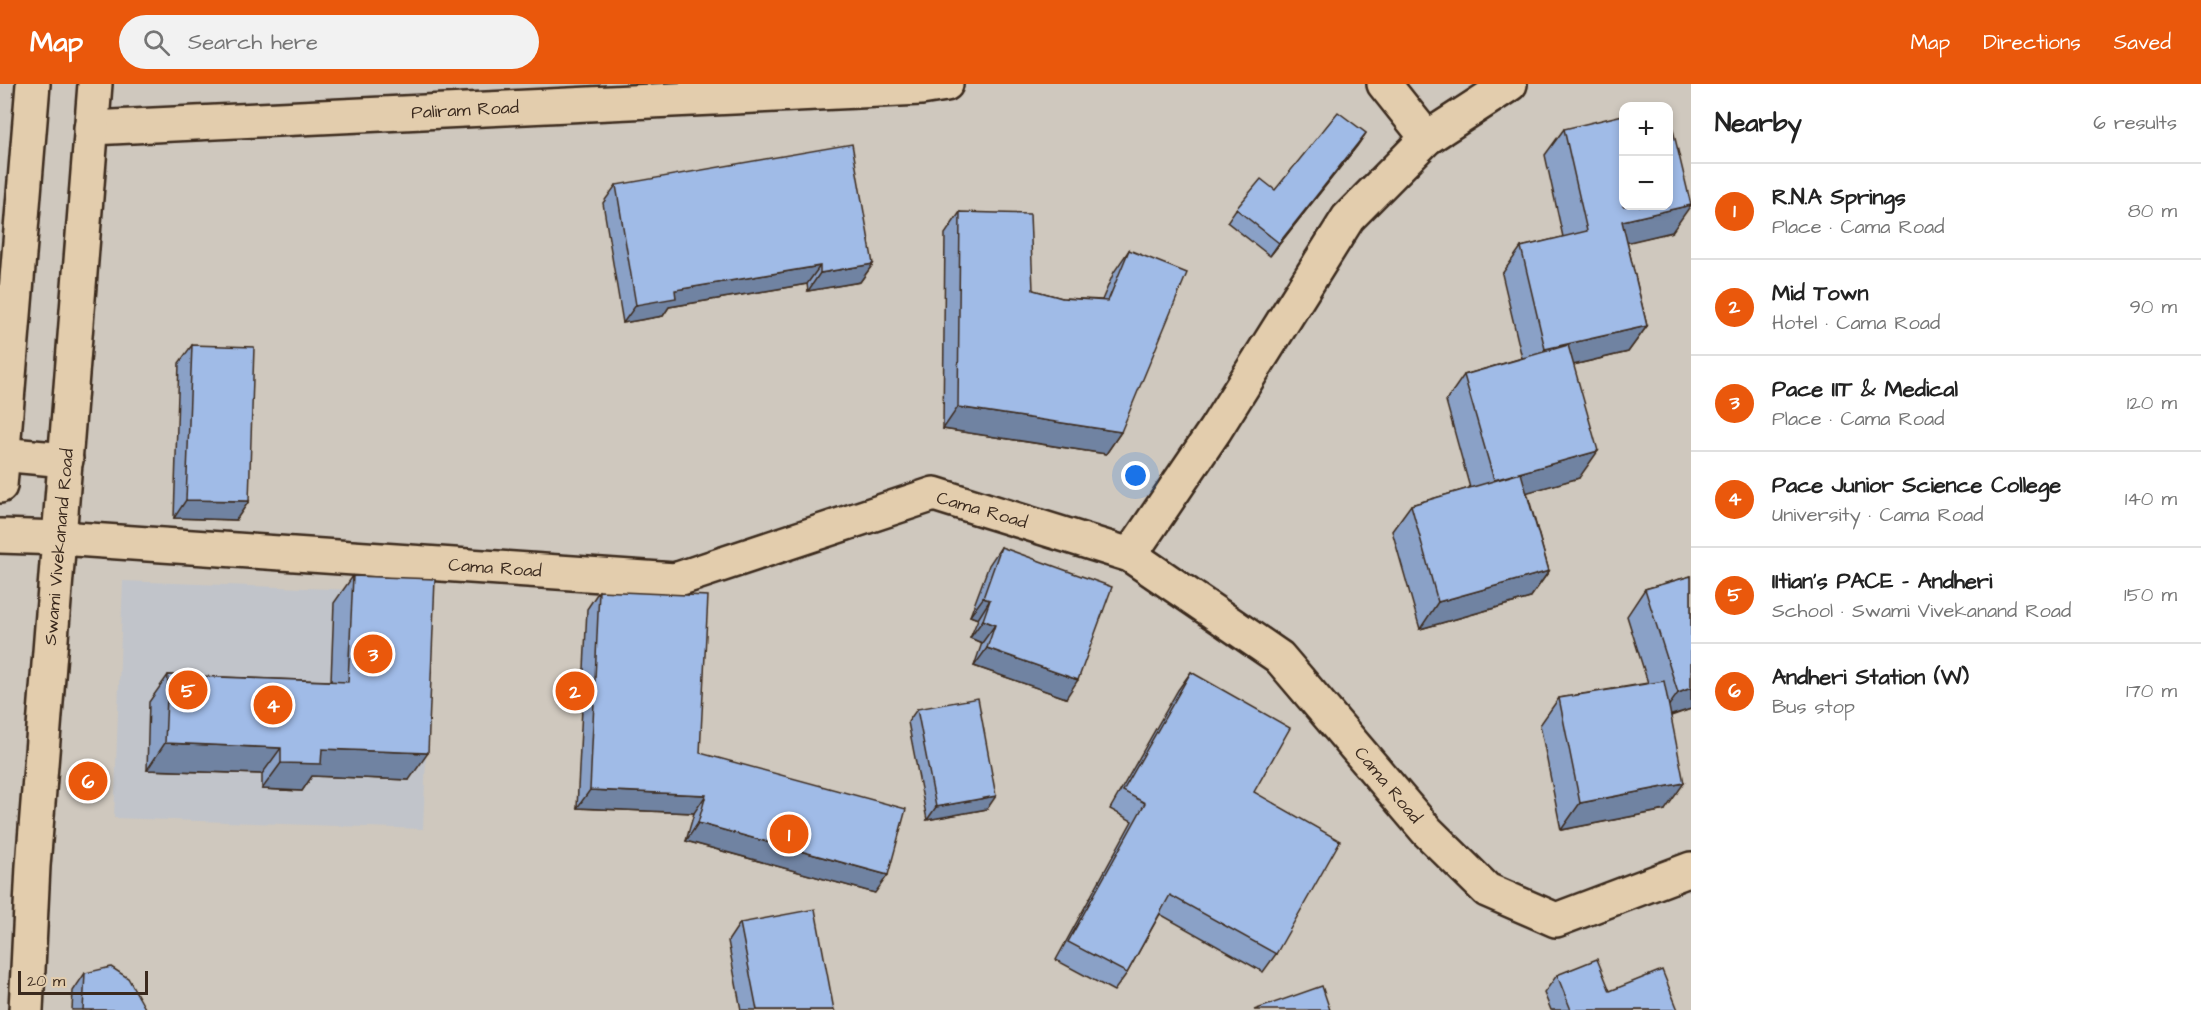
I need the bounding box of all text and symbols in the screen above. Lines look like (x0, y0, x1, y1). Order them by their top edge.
search box (119, 15, 539, 69)
text: Map (30, 23, 83, 62)
icon: search (140, 26, 173, 59)
text: Search here (188, 27, 318, 58)
text: Map (1910, 28, 1950, 57)
text: Directions (1983, 28, 2081, 57)
text: Saved (2114, 28, 2171, 57)
street label: Paliram Road (410, 95, 520, 125)
map controls (1619, 102, 1673, 210)
button: + (1619, 102, 1673, 156)
text: Nearby (1715, 105, 1802, 141)
text: 6 results (2093, 109, 2177, 137)
button: − (1619, 156, 1673, 210)
text: R.N.A Springs (1772, 182, 1906, 213)
text: 1 (1733, 197, 1736, 225)
text: 80 m (2128, 197, 2177, 225)
text: Place · Cama Road (1772, 213, 1944, 241)
text: Mid Town (1772, 278, 1869, 309)
text: 2 (1729, 293, 1740, 321)
text: 90 m (2129, 293, 2177, 321)
text: Hotel · Cama Road (1772, 309, 1940, 337)
text: Pace IIT & Medical (1772, 374, 1958, 405)
text: 3 (1729, 389, 1740, 417)
text: 120 m (2127, 389, 2177, 417)
text: Place · Cama Road (1772, 405, 1944, 433)
street label: Swami Vivekanand Road (38, 448, 80, 646)
your location (1121, 461, 1150, 490)
text: Pace Junior Science College (1772, 470, 2061, 501)
street label: Cama Road (934, 485, 1030, 535)
text: 4 (1728, 485, 1741, 513)
text: 140 m (2125, 485, 2177, 513)
text: University · Cama Road (1772, 501, 1983, 529)
street label: Cama Road (447, 552, 543, 584)
text: IItian's PACE - Andheri (1772, 566, 1992, 597)
text: 5 (1727, 581, 1742, 609)
text: 150 m (2124, 581, 2177, 609)
text: School · Swami Vivekanand Road (1772, 597, 2071, 625)
pin: 3 (354, 632, 392, 676)
text: Andheri Station (W) (1772, 662, 1969, 693)
pin: 5 (168, 668, 207, 712)
pin: 2 (556, 668, 594, 714)
text: 6 (1728, 677, 1741, 705)
text: 170 m (2126, 677, 2177, 705)
pin: 4 (254, 682, 292, 728)
text: Bus stop (1772, 693, 1855, 721)
street label: Cama Road (1348, 741, 1428, 829)
pin: 6 (68, 758, 107, 804)
pin: 1 (770, 812, 808, 856)
scale bar (18, 968, 148, 996)
text: 20 m (27, 970, 65, 992)

